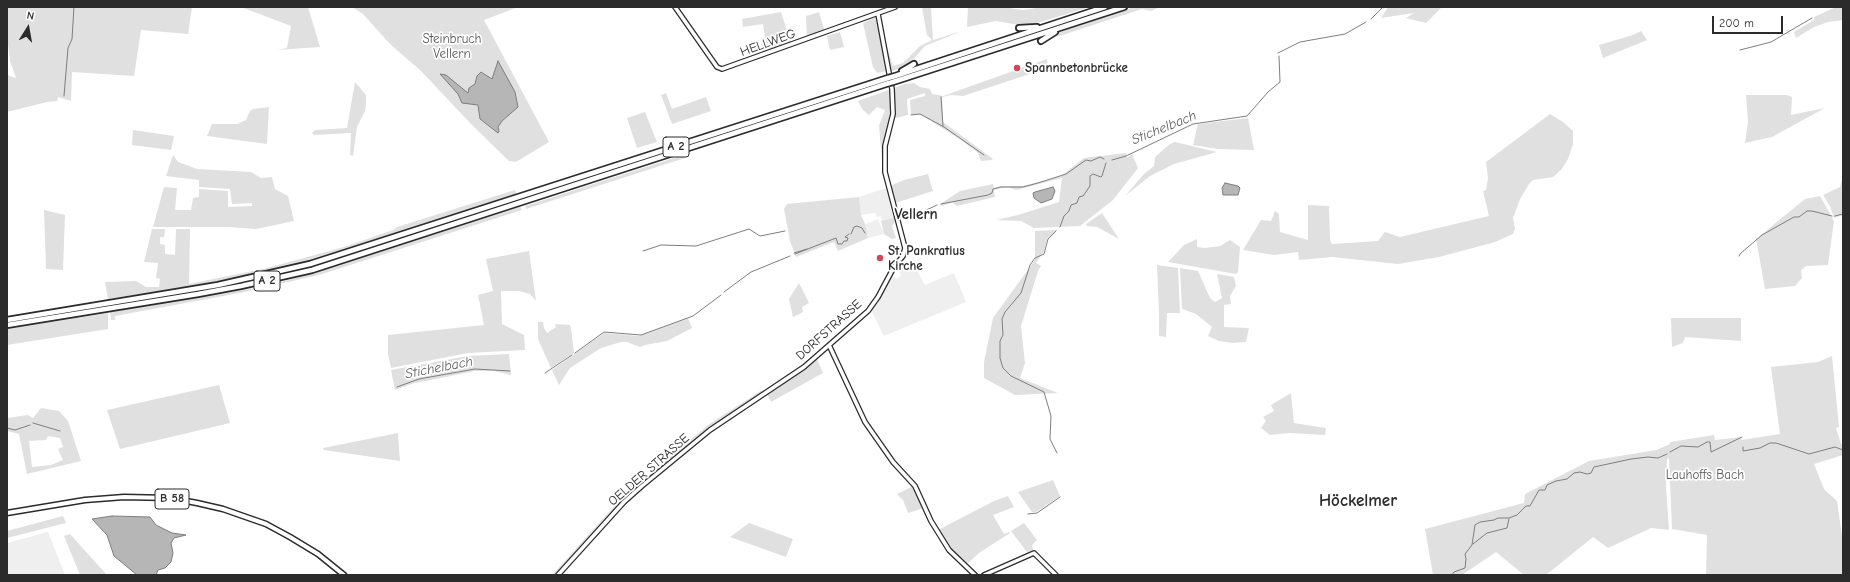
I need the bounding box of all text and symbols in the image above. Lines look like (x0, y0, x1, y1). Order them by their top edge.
north arrow (8, 8, 48, 48)
scale bar (1714, 8, 1785, 34)
text: N (26, 9, 35, 23)
text: 200 m (1719, 16, 1754, 30)
street label: HELLWEG (738, 26, 798, 60)
park label: Steinbruch Vellern (422, 31, 482, 62)
place label: Spannbetonbrücke (1025, 60, 1128, 76)
marker: Spannbetonbrücke (1012, 63, 1022, 73)
water label: Stichelbach (1129, 107, 1199, 149)
road number: A 2 (663, 137, 689, 157)
district label: Vellern (894, 206, 938, 224)
place label: St. Pankratius Kirche (888, 243, 965, 274)
marker: St. Pankratius Kirche (875, 253, 885, 263)
road number: A 2 (254, 271, 280, 291)
street label: DORFSTRASSE (793, 296, 865, 364)
water label: Stichelbach (404, 353, 474, 383)
street label: OELDER STRASSE (605, 431, 693, 509)
park label: Lauhoffs Bach (1666, 467, 1744, 483)
road number: B 58 (155, 489, 189, 509)
district label: Höckelmer (1319, 491, 1397, 511)

